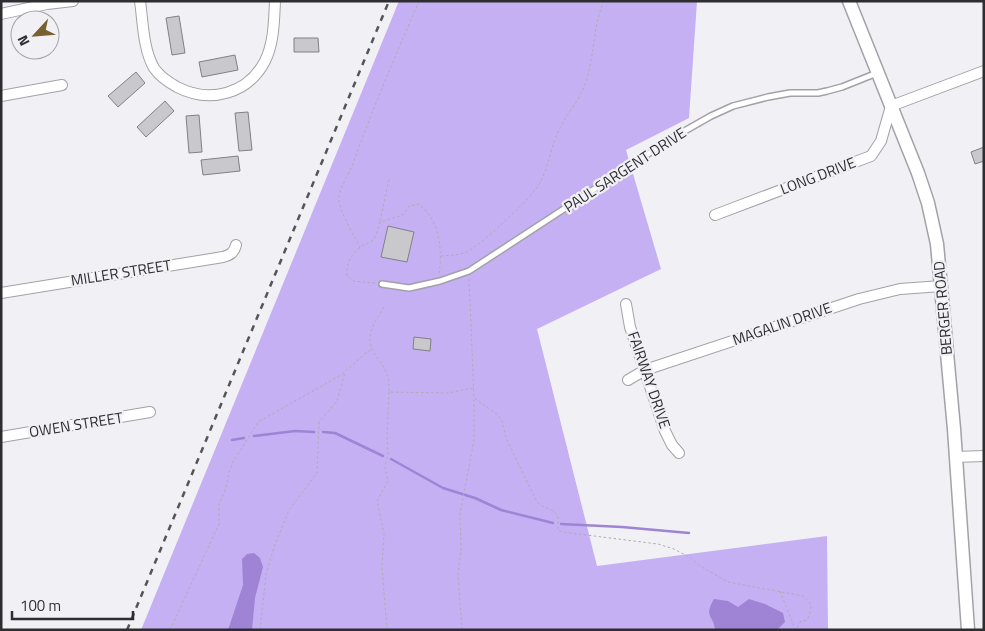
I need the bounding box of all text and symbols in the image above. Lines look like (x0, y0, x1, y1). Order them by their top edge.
north arrow (10, 10, 60, 60)
text: N (11, 32, 34, 50)
street label: PAUL SARGENT DRIVE (559, 121, 691, 218)
street label: LONG DRIVE (777, 151, 859, 200)
street label: MILLER STREET (69, 253, 173, 292)
street label: BERGER ROAD (927, 260, 958, 356)
street label: MAGALIN DRIVE (729, 296, 835, 351)
street label: FAIRWAY DRIVE (622, 328, 677, 432)
street label: OWEN STREET (27, 406, 125, 443)
scale bar (12, 588, 134, 620)
text: 100 m (20, 594, 61, 617)

